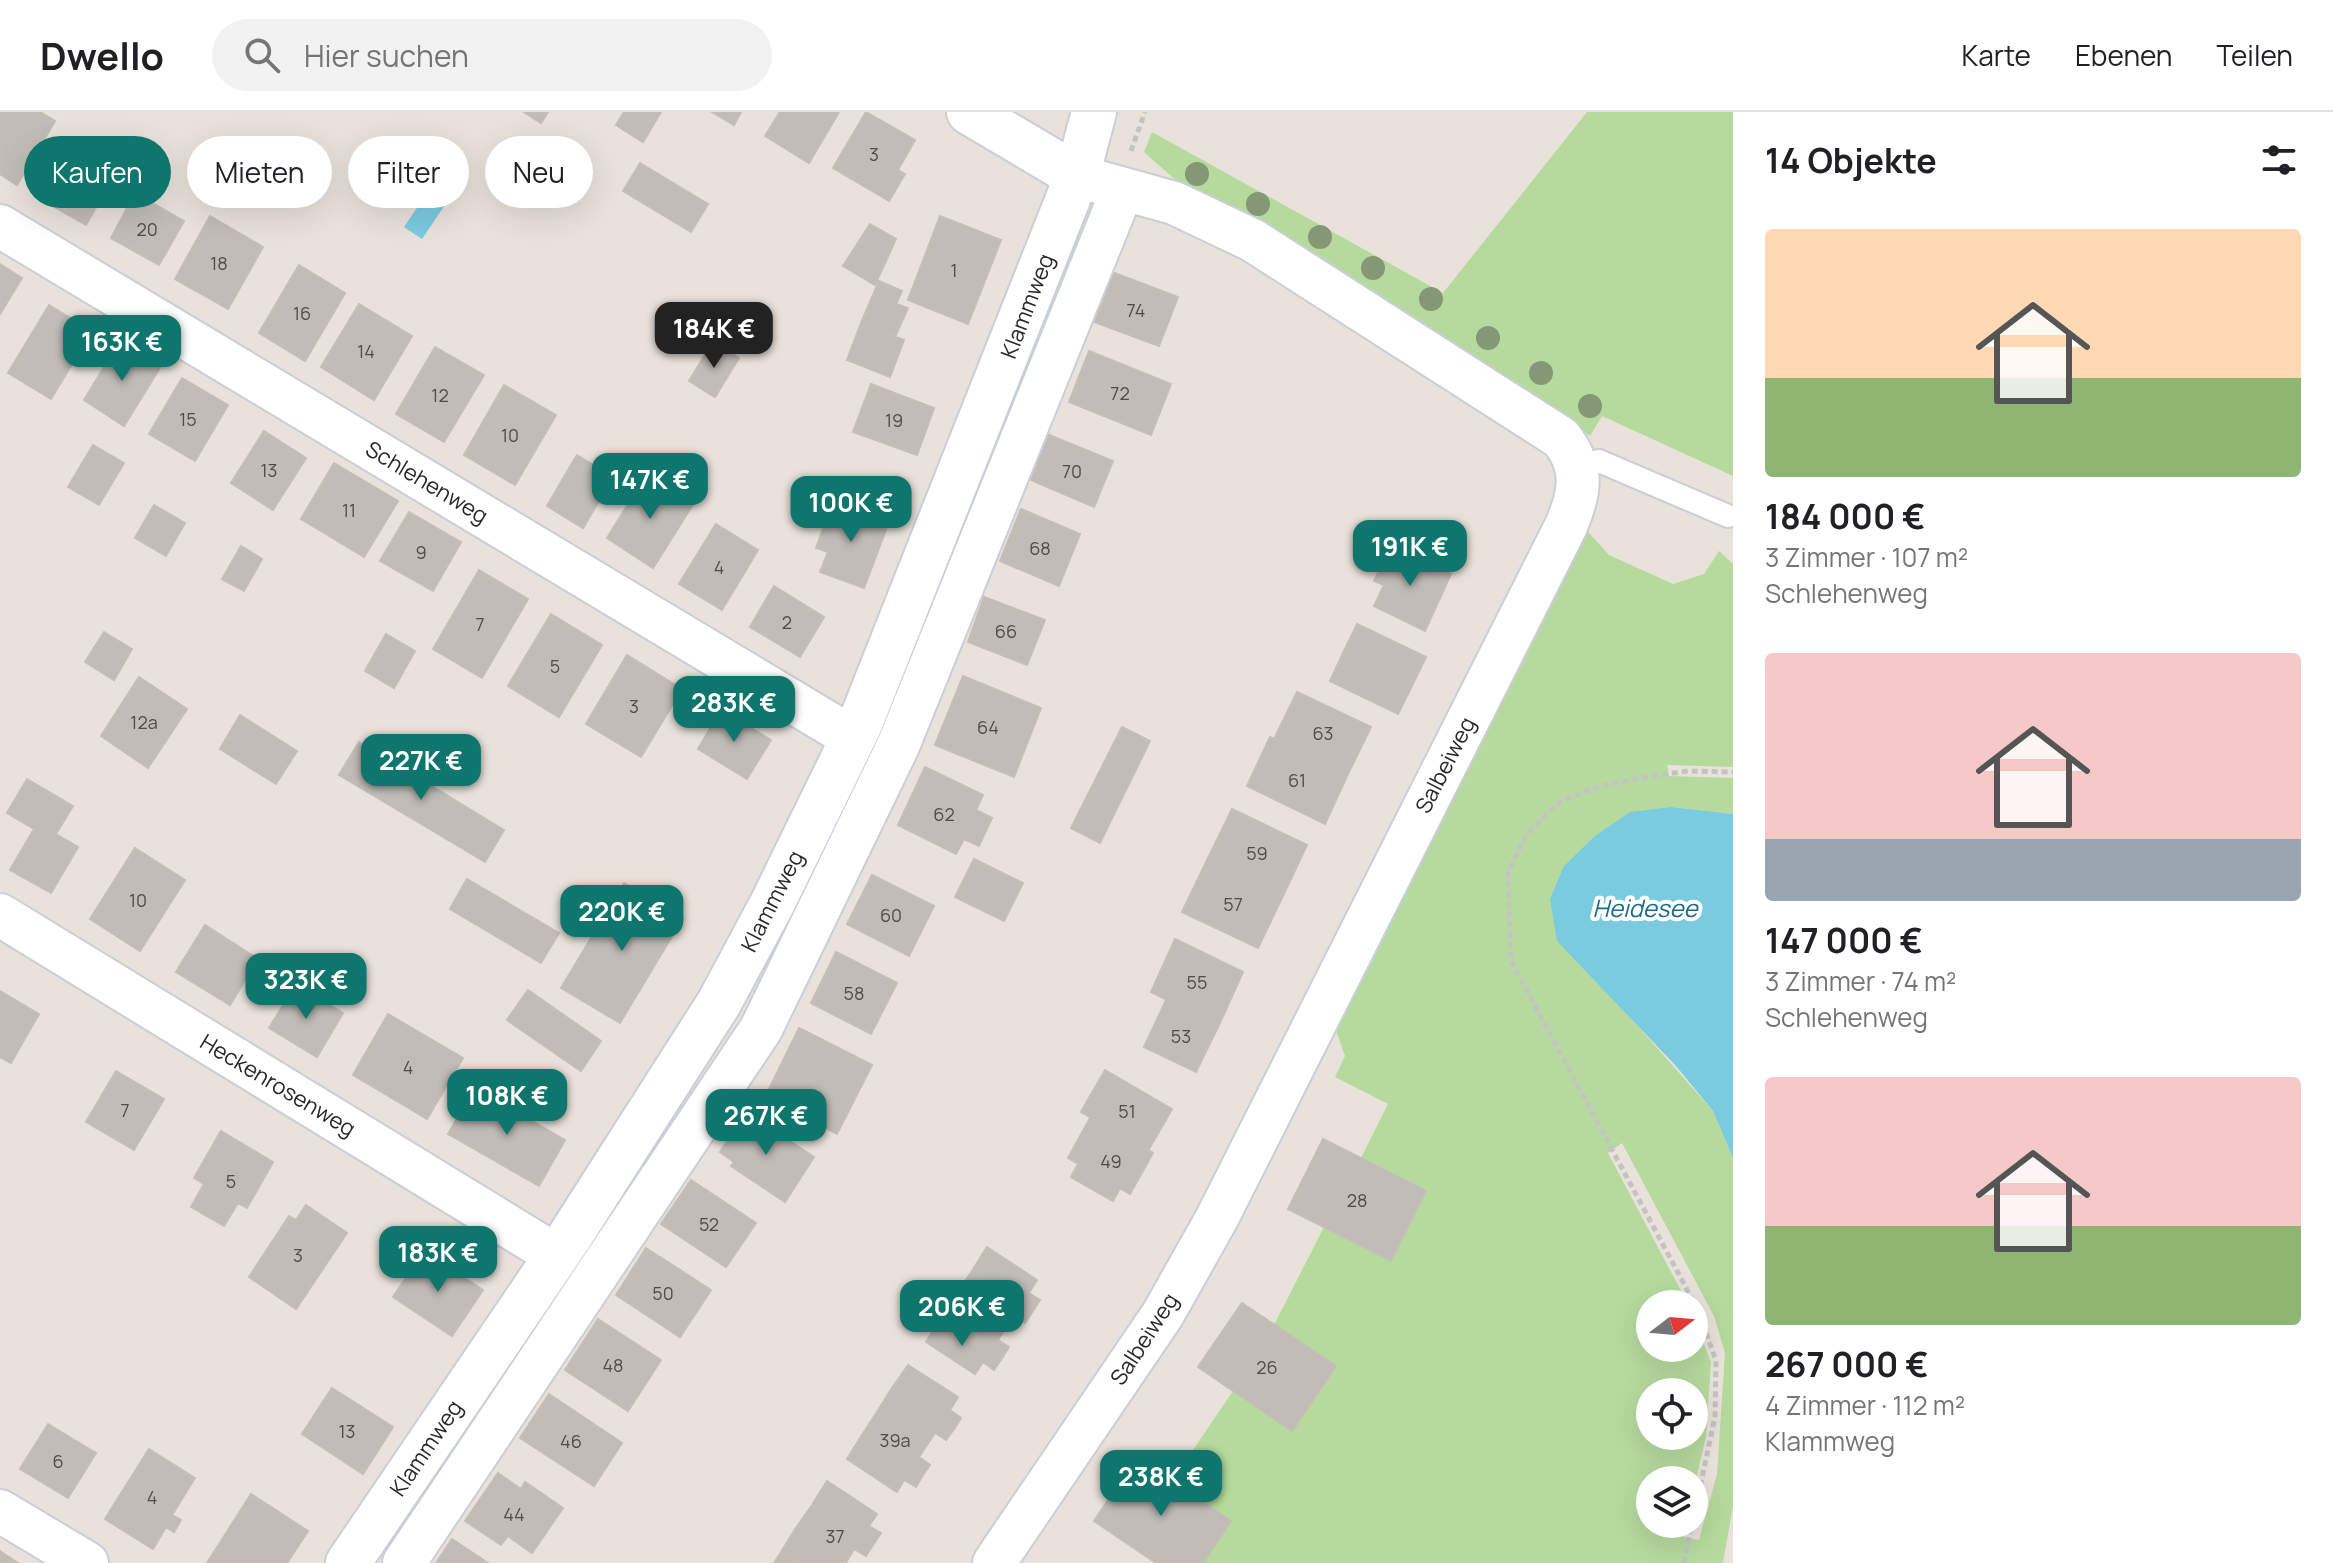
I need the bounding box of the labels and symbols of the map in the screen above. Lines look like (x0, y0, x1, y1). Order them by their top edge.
house number: 3 (869, 142, 879, 166)
house number: 20 (136, 217, 158, 241)
street label: Klammweg (993, 249, 1061, 363)
house number: 18 (210, 251, 228, 275)
house number: 1 (950, 258, 958, 282)
house number: 74 (1127, 298, 1145, 322)
house number: 16 (293, 301, 311, 325)
pin: 184K € (649, 302, 779, 370)
pin: 163K € (57, 315, 187, 383)
house number: 14 (357, 339, 375, 363)
house number: 72 (1110, 381, 1130, 405)
house number: 12 (431, 383, 449, 407)
house number: 15 (179, 407, 197, 431)
house number: 19 (885, 408, 903, 432)
house number: 10 (501, 423, 519, 447)
street label: Schlehenweg (360, 434, 494, 530)
pin: 147K € (585, 453, 715, 521)
house number: 13 (261, 458, 277, 482)
house number: 70 (1062, 459, 1082, 483)
pin: 100K € (786, 476, 916, 544)
house number: 11 (342, 498, 356, 522)
pin: 191K € (1345, 520, 1475, 588)
house number: 68 (1029, 536, 1051, 560)
house number: 9 (415, 540, 427, 564)
house number: 4 (714, 555, 724, 579)
house number: 2 (782, 610, 792, 634)
house number: 7 (475, 612, 485, 636)
house number: 66 (995, 619, 1017, 643)
house number: 5 (550, 654, 560, 678)
pin: 283K € (669, 676, 799, 744)
house number: 3 (629, 694, 639, 718)
house number: 12a (130, 710, 158, 734)
street label: Salbeiweg (1408, 712, 1482, 818)
house number: 64 (977, 715, 999, 739)
house number: 63 (1312, 721, 1334, 745)
pin: 227K € (356, 734, 486, 802)
house number: 61 (1288, 768, 1306, 792)
house number: 62 (933, 802, 955, 826)
house number: 59 (1246, 841, 1268, 865)
street label: Klammweg (734, 845, 810, 957)
pin: 220K € (557, 885, 687, 953)
house number: 10 (129, 888, 147, 912)
water label: Heidesee (1593, 891, 1699, 924)
house number: 57 (1223, 892, 1243, 916)
house number: 60 (880, 903, 902, 927)
pin: 323K € (241, 953, 371, 1021)
house number: 55 (1187, 970, 1207, 994)
house number: 58 (844, 981, 864, 1005)
house number: 53 (1171, 1024, 1191, 1048)
street label: Heckenrosenweg (195, 1027, 361, 1143)
house number: 4 (403, 1055, 413, 1079)
pin: 108K € (442, 1069, 572, 1137)
pin: 267K € (701, 1089, 831, 1157)
house number: 7 (120, 1098, 130, 1122)
house number: 51 (1118, 1099, 1136, 1123)
house number: 49 (1100, 1149, 1122, 1173)
house number: 5 (226, 1169, 236, 1193)
house number: 28 (1347, 1188, 1367, 1212)
house number: 52 (699, 1212, 719, 1236)
pin: 183K € (373, 1226, 503, 1294)
house number: 3 (293, 1243, 303, 1267)
pin: 206K € (897, 1280, 1027, 1348)
house number: 50 (652, 1281, 674, 1305)
street label: Salbeiweg (1103, 1287, 1185, 1391)
north arrow (1636, 1290, 1708, 1362)
house number: 48 (602, 1353, 624, 1377)
house number: 26 (1256, 1355, 1278, 1379)
street label: Klammweg (383, 1394, 469, 1502)
house number: 13 (339, 1419, 355, 1443)
house number: 39a (879, 1428, 911, 1452)
house number: 46 (560, 1429, 582, 1453)
house number: 6 (52, 1449, 64, 1473)
pin: 238K € (1096, 1450, 1226, 1518)
house number: 4 (147, 1485, 157, 1509)
house number: 44 (503, 1502, 525, 1526)
house number: 37 (826, 1524, 845, 1548)

